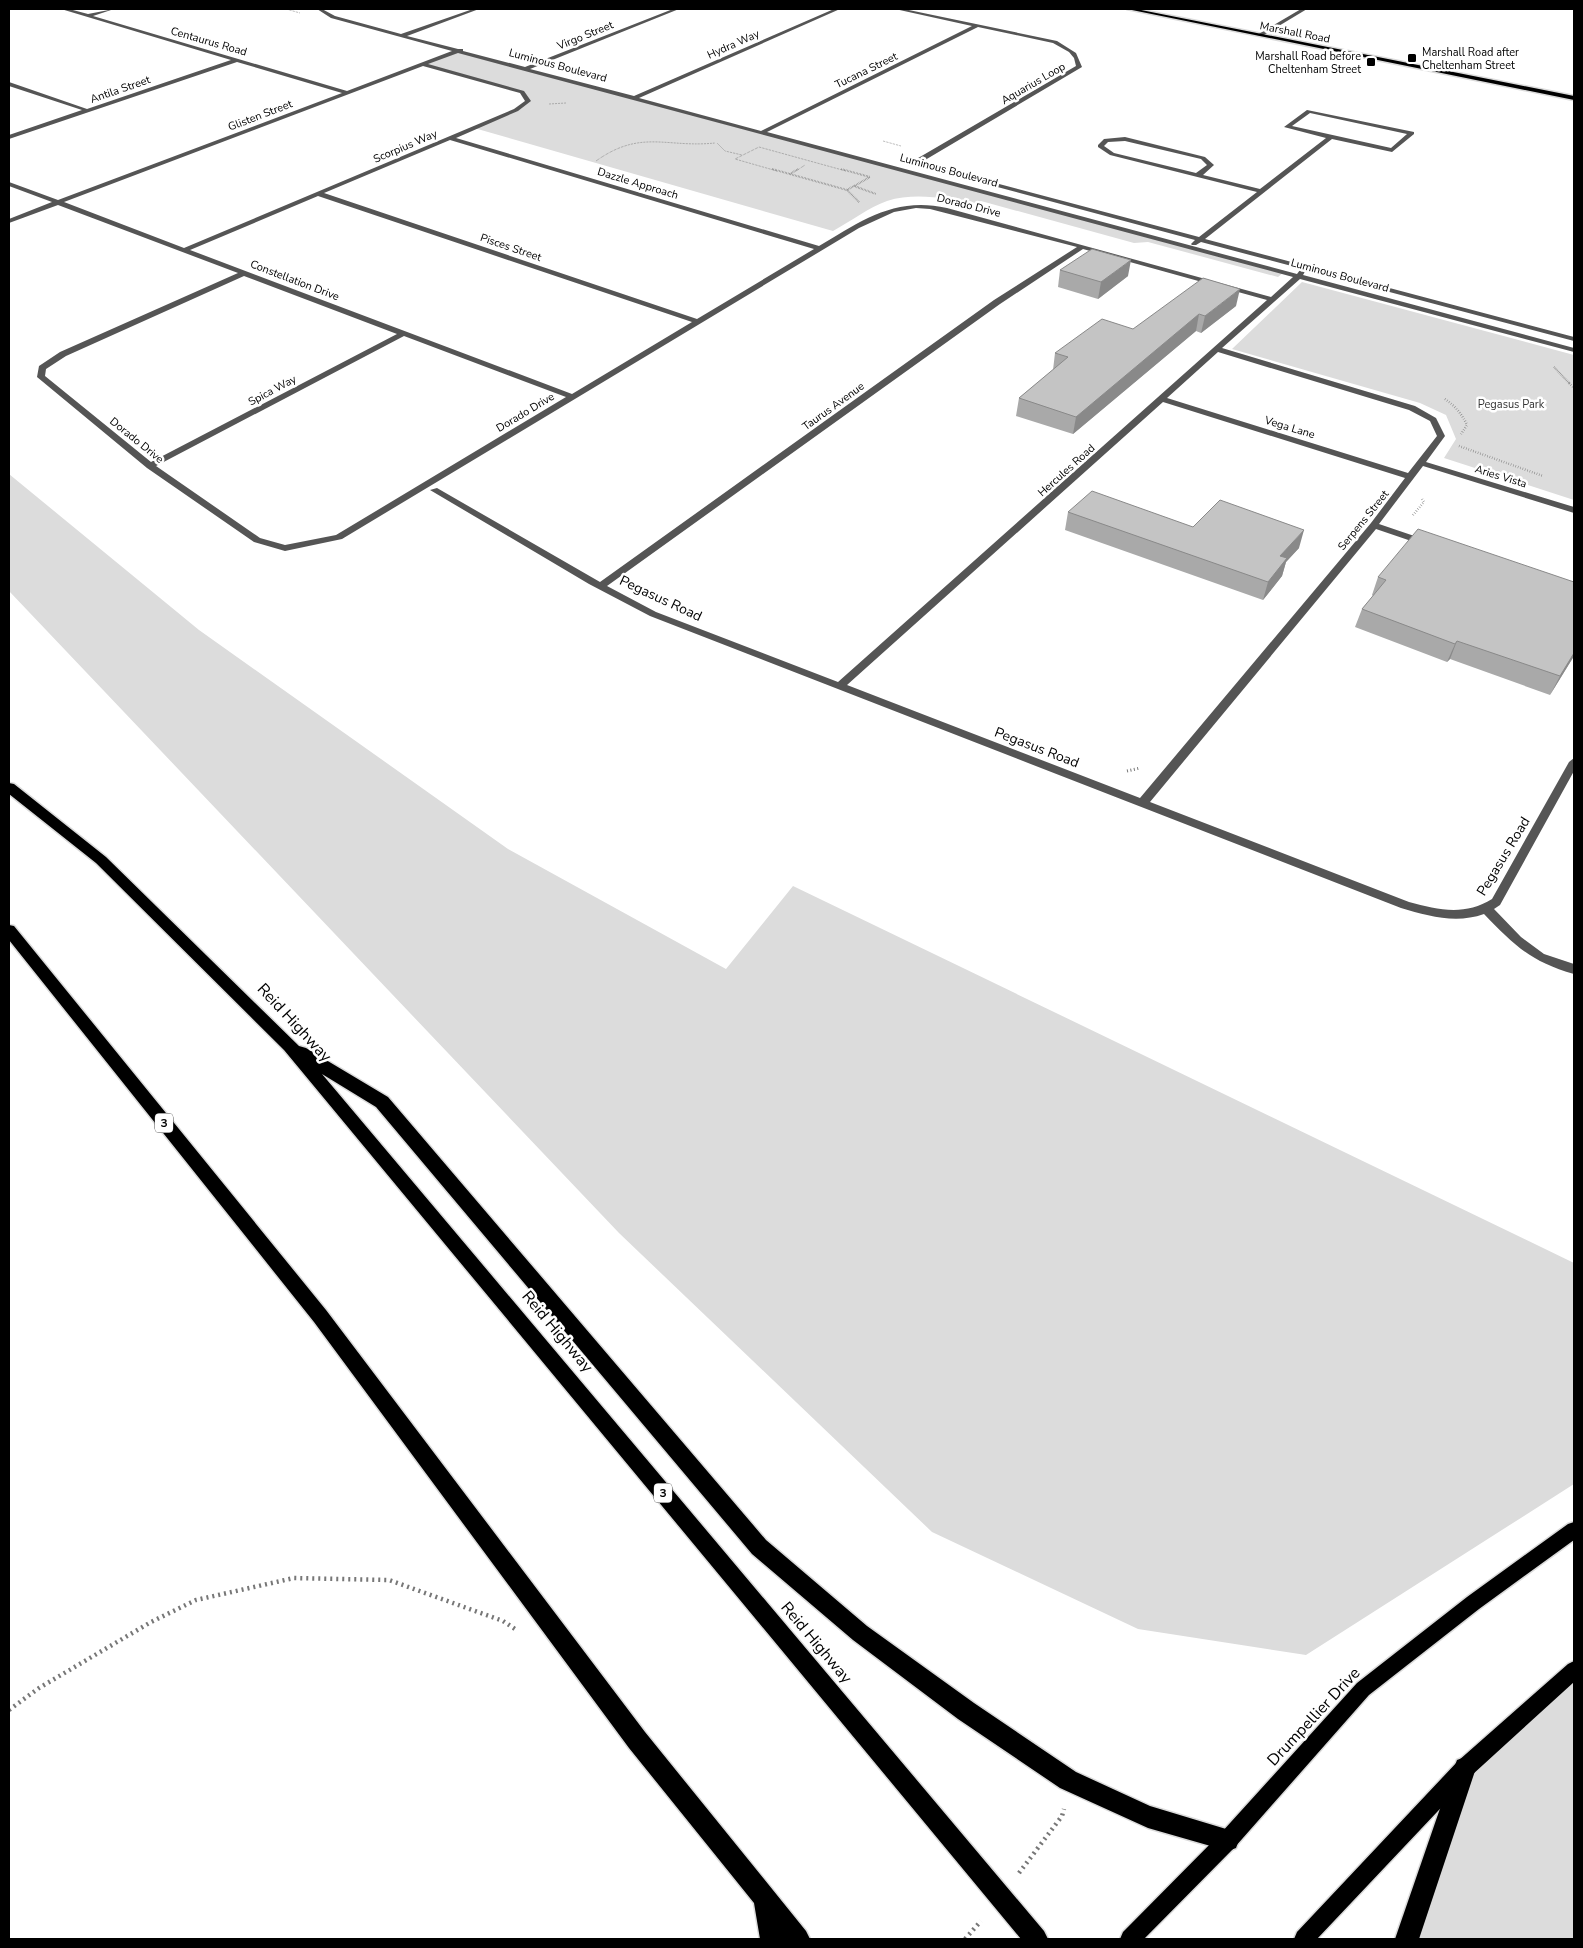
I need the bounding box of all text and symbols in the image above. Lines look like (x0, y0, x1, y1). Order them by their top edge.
street label: Virgo Street (554, 17, 616, 54)
street label: Marshall Road (1258, 18, 1331, 47)
street label: Centaurus Road (169, 23, 249, 60)
street label: Hydra Way (705, 26, 762, 63)
street label: Luminous Boulevard (507, 45, 609, 86)
place label: Marshall Road after Cheltenham Street (1422, 45, 1519, 73)
street label: Tucana Street (832, 49, 900, 92)
place label: Marshall Road before Cheltenham Street (1255, 49, 1361, 77)
marker: Marshall Road after Cheltenham Street (1406, 52, 1418, 64)
marker: Marshall Road before Cheltenham Street (1365, 56, 1377, 68)
street label: Aquarius Loop (998, 59, 1068, 108)
street label: Antila Street (88, 72, 152, 107)
street label: Glisten Street (226, 96, 295, 135)
street label: Scorpius Way (371, 126, 440, 167)
street label: Luminous Boulevard (898, 150, 1000, 191)
street label: Dazzle Approach (595, 164, 680, 203)
street label: Dorado Drive (935, 190, 1003, 221)
street label: Pisces Street (478, 230, 544, 265)
street label: Luminous Boulevard (1289, 255, 1391, 296)
street label: Constellation Drive (248, 257, 342, 304)
street label: Spica Way (246, 371, 299, 409)
street label: Taurus Avenue (799, 379, 868, 434)
street label: Dorado Drive (493, 389, 557, 436)
park label: Pegasus Park (1478, 397, 1545, 412)
street label: Vega Lane (1262, 412, 1317, 442)
street label: Dorado Drive (107, 414, 167, 467)
street label: Hercules Road (1035, 441, 1098, 500)
street label: Aries Vista (1473, 461, 1529, 492)
street label: Serpens Street (1335, 487, 1392, 553)
street label: Pegasus Road (616, 571, 705, 626)
street label: Pegasus Road (992, 723, 1082, 772)
street label: Pegasus Road (1472, 813, 1535, 899)
street label: Reid Highway (252, 978, 337, 1067)
road number: 3 (155, 1114, 173, 1132)
street label: Reid Highway (517, 1286, 598, 1378)
road number: 3 (654, 1484, 672, 1502)
street label: Reid Highway (776, 1597, 857, 1689)
street label: Drumpellier Drive (1262, 1663, 1365, 1771)

